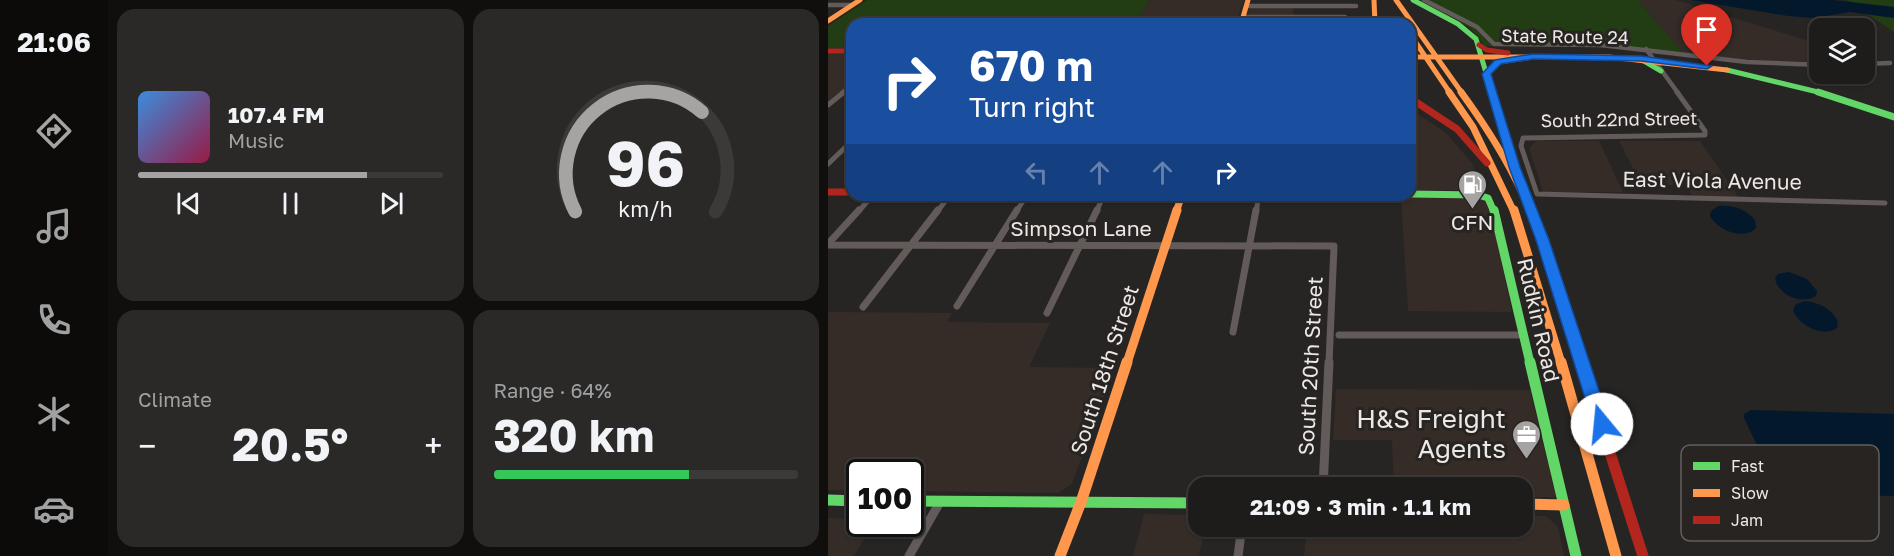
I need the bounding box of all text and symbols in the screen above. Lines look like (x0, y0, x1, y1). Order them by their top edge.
pin (1681, 4, 1732, 66)
icon: arrive (1690, 13, 1723, 46)
map controls (1809, 18, 1875, 84)
button: layers (1809, 18, 1875, 84)
street label: State Route 24 (1501, 24, 1629, 48)
text: 21:06 (17, 26, 91, 58)
text: 670 m (969, 40, 1093, 90)
icon: right (870, 42, 948, 120)
text: Turn right (969, 91, 1095, 123)
text: 107.4 FM (228, 101, 325, 128)
street label: South 22nd Street (1540, 107, 1698, 131)
icon: directions (33, 110, 75, 152)
text: 96 (606, 125, 685, 200)
text: Music (228, 128, 284, 152)
icon: left (1020, 156, 1053, 189)
icon: ahead (1083, 156, 1116, 189)
icon: ahead (1146, 156, 1179, 189)
icon: right (1209, 156, 1242, 189)
street label: East Viola Avenue (1622, 165, 1802, 195)
fuel station icon: CFN (1456, 168, 1488, 210)
icon: previous (172, 187, 205, 220)
icon: pause (274, 187, 307, 220)
icon: next (375, 187, 408, 220)
text: km/h (618, 197, 673, 223)
icon: music (33, 205, 75, 247)
place label: CFN (1451, 209, 1493, 235)
street label: Simpson Lane (1010, 215, 1152, 241)
street label: Rudkin Road (1512, 255, 1566, 384)
street label: South 20th Street (1292, 276, 1328, 456)
street label: South 18th Street (1064, 281, 1144, 458)
icon: phone (33, 299, 75, 341)
text: Range · 64% (494, 378, 612, 402)
text: Climate (138, 387, 212, 411)
position arrow (1570, 392, 1634, 456)
icon: climate (33, 393, 75, 435)
place label: H&S Freight Agents (1356, 403, 1506, 464)
text: 320 km (494, 408, 654, 462)
text: 20.5° (232, 417, 348, 471)
office icon: H&S Freight Agents (1511, 418, 1543, 460)
text: − (138, 426, 156, 465)
text: + (424, 426, 442, 465)
legend (1681, 445, 1879, 541)
text: Fast (1731, 456, 1764, 476)
speed limit sign: 100 (846, 459, 924, 537)
text: Slow (1731, 483, 1769, 503)
icon: car (33, 488, 75, 530)
text: 21:09 · 3 min · 1.1 km (1250, 493, 1471, 520)
text: Jam (1731, 510, 1763, 530)

